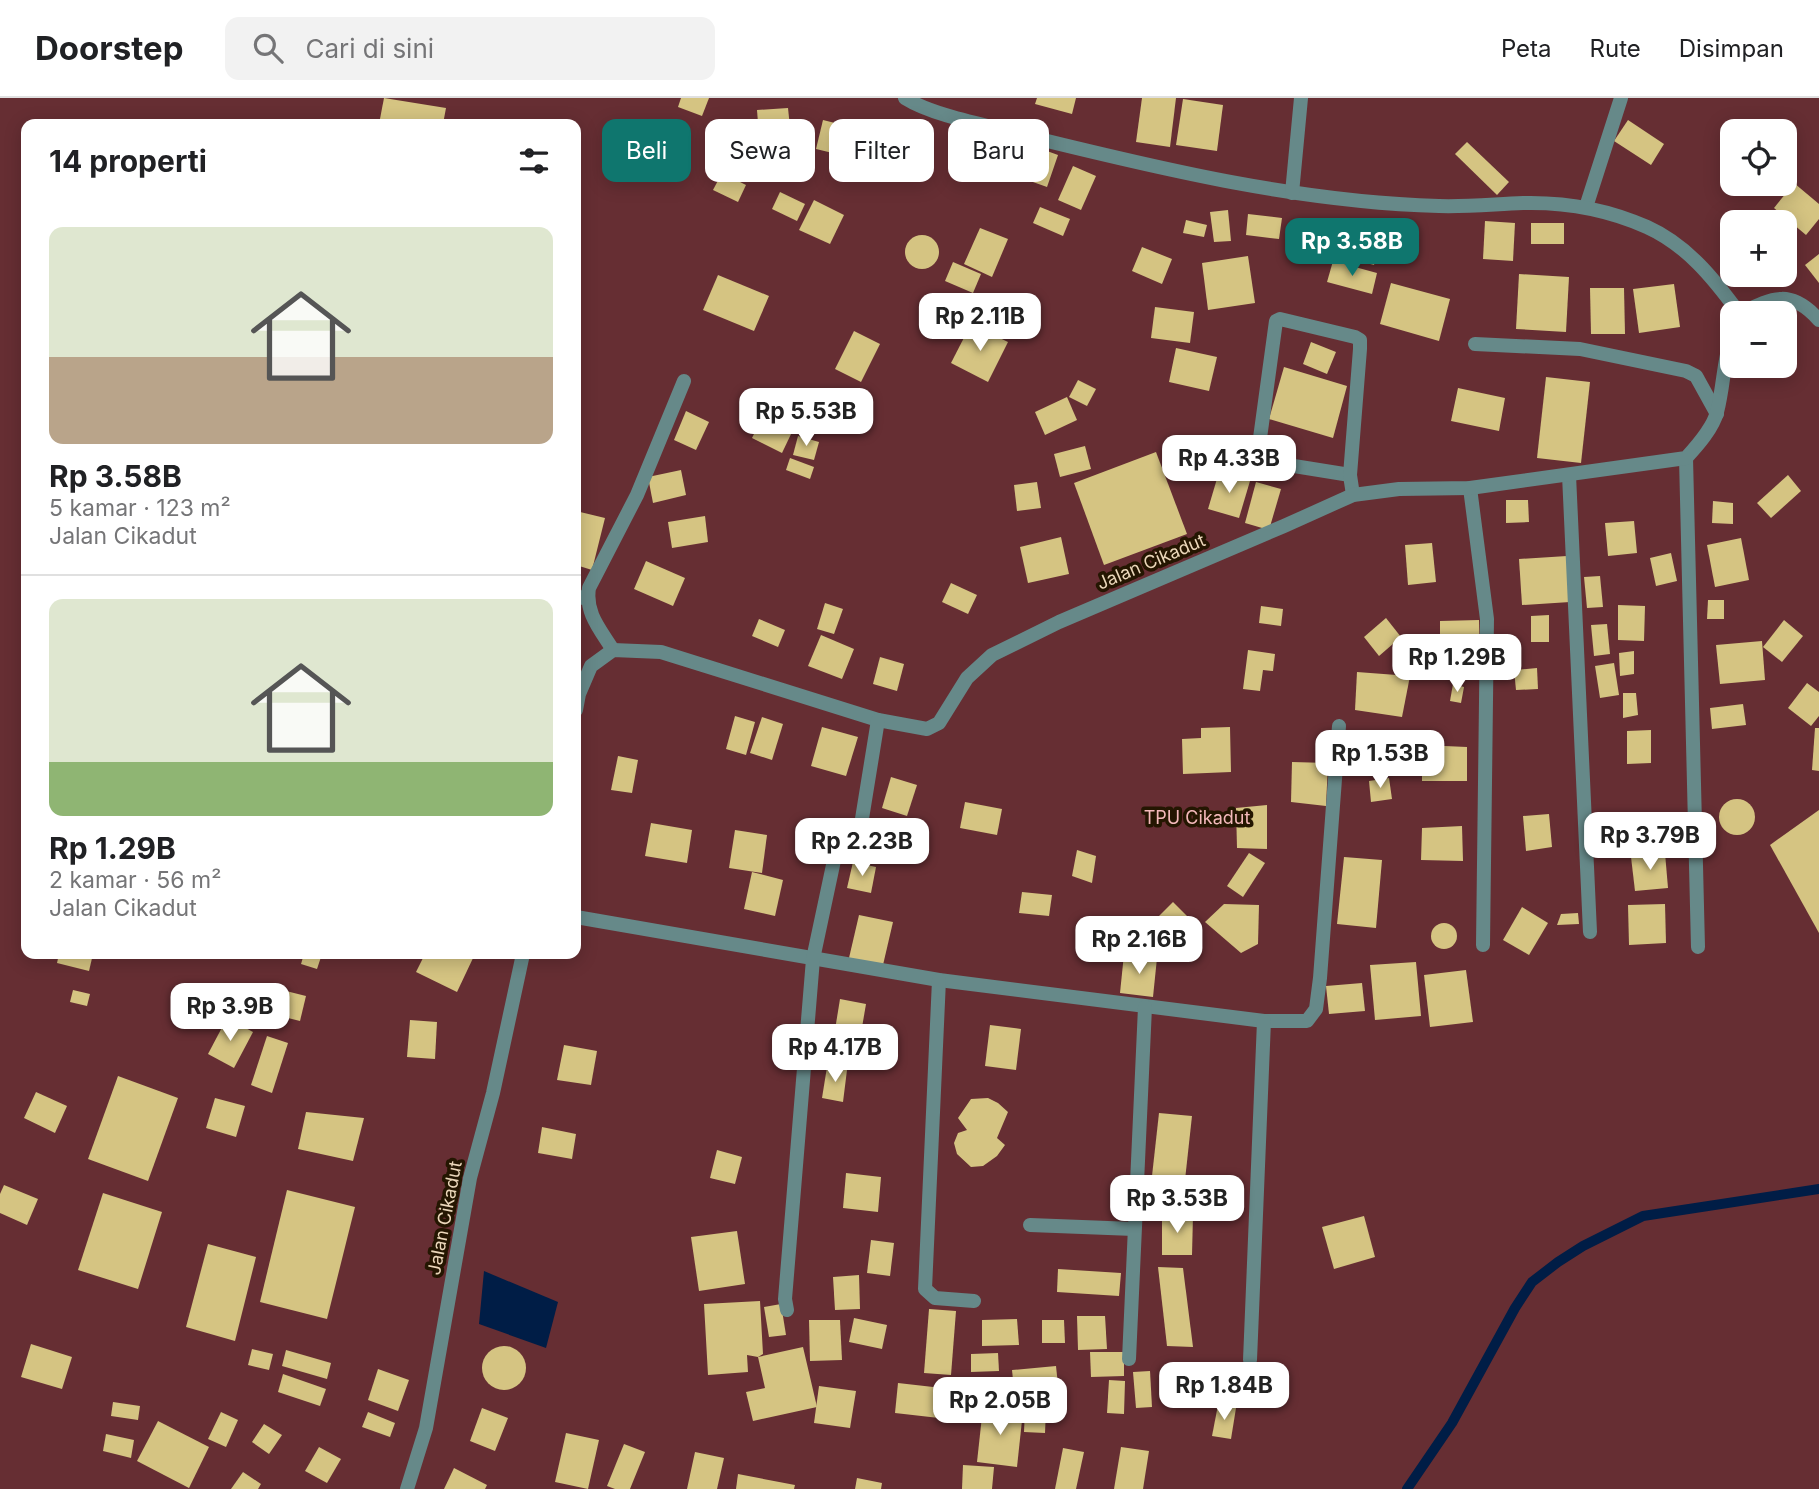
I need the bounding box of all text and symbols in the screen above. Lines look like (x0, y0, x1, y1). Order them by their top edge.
search box (225, 17, 715, 80)
text: Doorstep (35, 28, 183, 68)
icon: search (249, 29, 287, 67)
text: Cari di sini (305, 33, 434, 64)
text: Peta (1501, 34, 1552, 63)
text: Rute (1590, 34, 1641, 63)
text: Disimpan (1679, 34, 1784, 63)
chip: Beli (602, 119, 691, 182)
chip: Sewa (705, 119, 815, 182)
chip: Filter (829, 119, 934, 182)
chip: Baru (948, 119, 1049, 182)
map controls (1720, 119, 1797, 378)
button: locate (1720, 119, 1797, 196)
icon: filters (515, 142, 553, 180)
text: 14 properti (49, 143, 207, 179)
button: + (1720, 210, 1797, 287)
pin: Rp 3.58B (1280, 218, 1424, 278)
text: Rp 3.58B (1301, 227, 1403, 255)
icon: home (238, 273, 364, 399)
pin: Rp 2.11B (908, 294, 1052, 353)
button: − (1720, 301, 1797, 378)
text: Rp 2.11B (935, 302, 1025, 330)
pin: Rp 5.53B (734, 388, 878, 448)
text: Rp 5.53B (755, 397, 857, 425)
pin: Rp 4.33B (1157, 436, 1301, 495)
text: Rp 4.33B (1178, 444, 1280, 472)
text: Rp 3.58B (49, 458, 182, 494)
text: 5 kamar · 123 m² (49, 494, 231, 522)
text: Jalan Cikadut (49, 522, 197, 550)
street label: Jalan Cikadut (1093, 529, 1208, 594)
pin: Rp 1.29B (1385, 634, 1529, 694)
text: Rp 1.29B (1408, 643, 1506, 671)
icon: home (238, 645, 364, 771)
pin: Rp 1.53B (1308, 730, 1452, 790)
text: Rp 1.53B (1331, 739, 1429, 767)
park label: TPU Cikadut (1144, 807, 1250, 828)
pin: Rp 3.79B (1578, 812, 1722, 872)
pin: Rp 2.23B (790, 818, 934, 878)
text: Rp 3.79B (1600, 821, 1700, 849)
text: Rp 2.23B (811, 827, 913, 855)
text: Rp 1.29B (49, 830, 176, 866)
text: 2 kamar · 56 m² (49, 866, 221, 894)
text: Jalan Cikadut (49, 894, 197, 922)
pin: Rp 2.16B (1067, 916, 1211, 976)
text: Rp 2.16B (1091, 925, 1187, 953)
pin: Rp 3.9B (165, 984, 295, 1043)
text: Rp 3.9B (187, 992, 273, 1020)
pin: Rp 4.17B (763, 1024, 907, 1084)
text: Rp 4.17B (788, 1033, 882, 1061)
street label: Jalan Cikadut (423, 1159, 466, 1277)
pin: Rp 3.53B (1105, 1176, 1249, 1235)
text: Rp 3.53B (1126, 1184, 1228, 1212)
pin: Rp 1.84B (1152, 1362, 1296, 1422)
text: Rp 1.84B (1175, 1371, 1273, 1399)
pin: Rp 2.05B (928, 1378, 1072, 1437)
text: Rp 2.05B (949, 1386, 1051, 1414)

